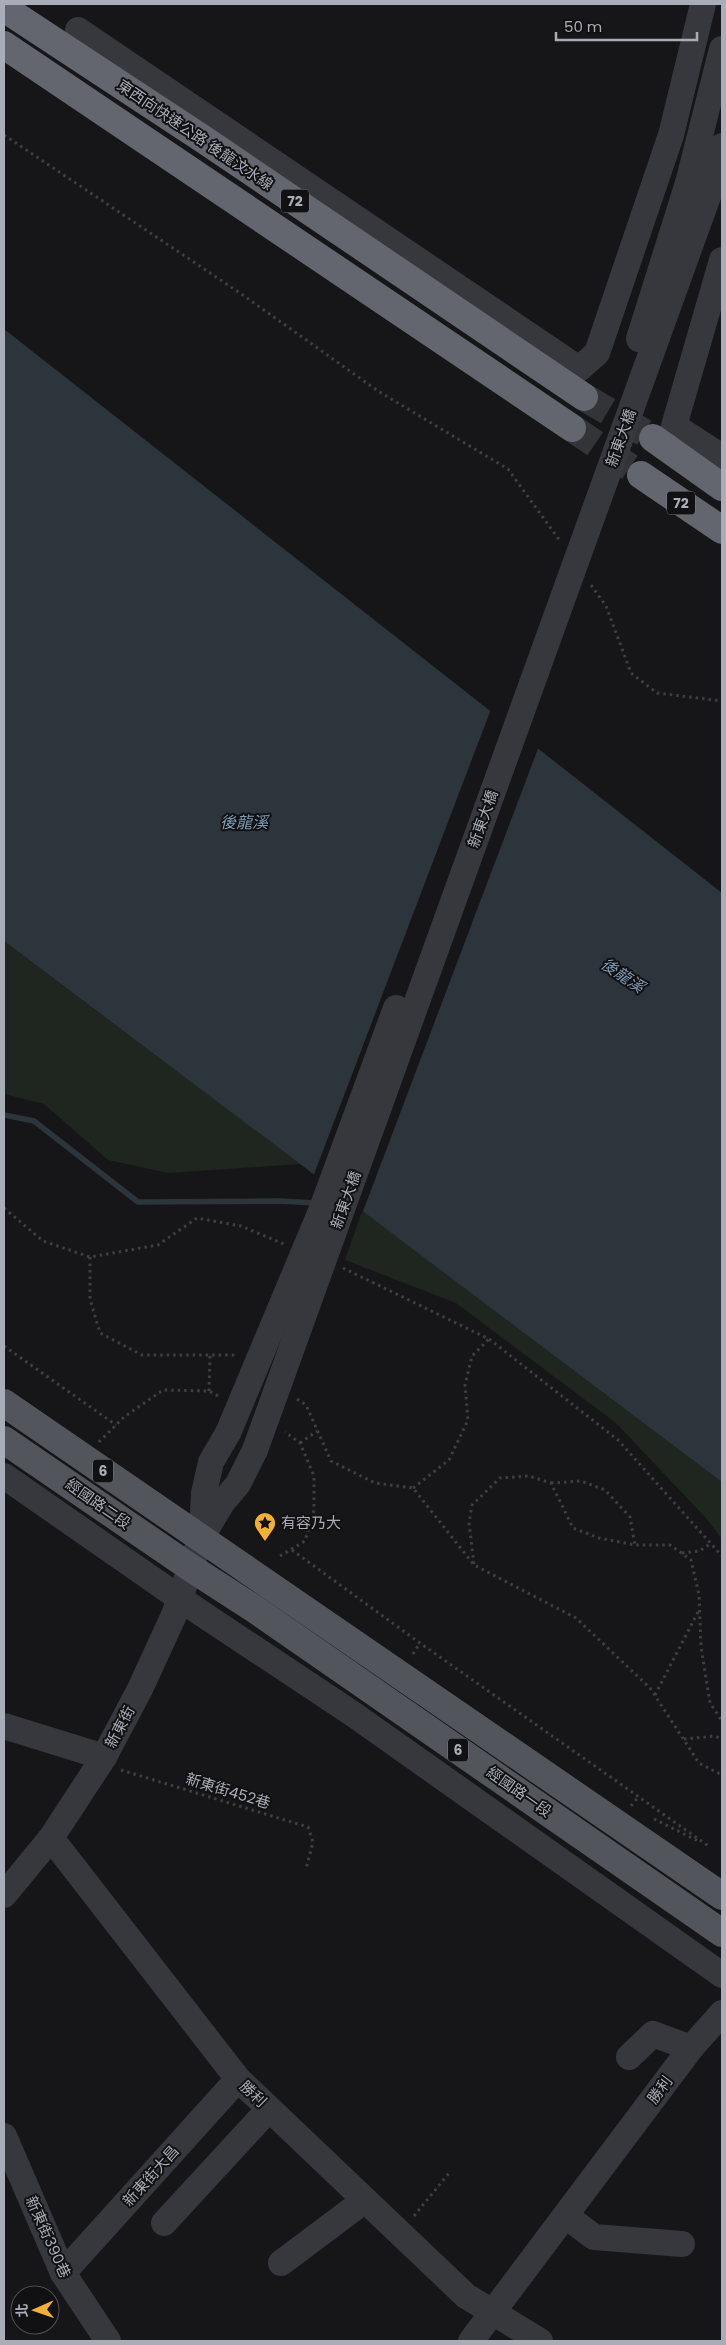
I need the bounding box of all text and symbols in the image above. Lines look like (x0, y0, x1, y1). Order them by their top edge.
scale bar (556, 10, 697, 42)
text: 50 m (564, 16, 602, 37)
street label: 東西向快速公路 後龍汶水線 (113, 74, 277, 195)
road number: 72 (281, 190, 309, 212)
street label: 新東大橋 (600, 406, 641, 470)
road number: 72 (667, 492, 695, 514)
street label: 新東大橋 (462, 787, 503, 851)
water label: 後龍溪 (220, 811, 270, 834)
water label: 後龍溪 (596, 952, 651, 999)
street label: 新東大橋 (325, 1168, 366, 1232)
road number: 6 (93, 1460, 113, 1482)
street label: 經國路二段 (62, 1473, 135, 1534)
place icon: 有容乃大 (253, 1511, 277, 1542)
place label: 有容乃大 (281, 1512, 341, 1533)
street label: 新東街 (100, 1702, 139, 1752)
road number: 6 (448, 1738, 468, 1762)
street label: 經國路一段 (483, 1761, 556, 1822)
street label: 新東街452巷 (183, 1768, 273, 1813)
street label: 勝利 (642, 2071, 677, 2108)
street label: 勝利 (235, 2076, 271, 2112)
street label: 新東街大昌 (118, 2141, 184, 2211)
street label: 新東街390巷 (21, 2192, 76, 2281)
north arrow (10, 2285, 60, 2335)
text: 北 (12, 2303, 32, 2318)

